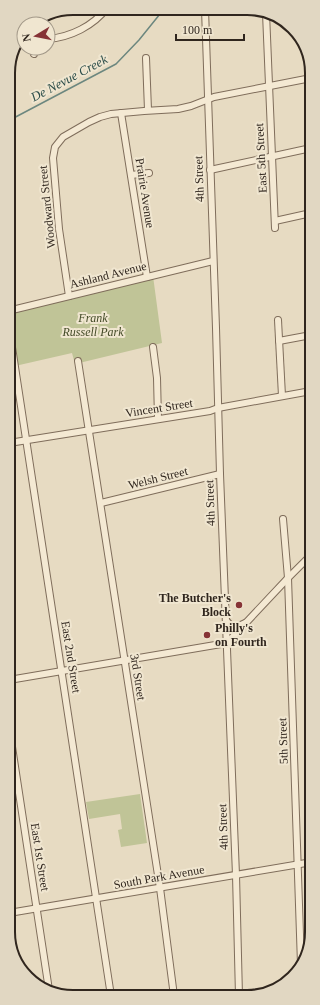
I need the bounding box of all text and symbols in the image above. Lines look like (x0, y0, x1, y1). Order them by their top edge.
north arrow (16, 16, 56, 56)
scale bar (176, 16, 244, 42)
text: 100 m (182, 23, 213, 37)
text: N (20, 33, 33, 43)
water label: De Nevue Creek (27, 51, 110, 105)
street label: East 5th Street (252, 122, 270, 193)
street label: 4th Street (191, 155, 207, 202)
street label: Prairie Avenue (133, 157, 157, 229)
street label: Woodward Street (36, 164, 58, 249)
street label: Ashland Avenue (68, 259, 148, 291)
park label: Frank Russell Park (62, 311, 124, 339)
street label: Vincent Street (124, 396, 194, 420)
street label: Welsh Street (127, 464, 190, 492)
street label: 4th Street (202, 479, 218, 526)
place label: The Butcher's Block (159, 591, 231, 619)
marker: The Butcher's Block (234, 600, 244, 610)
street label: East 2nd Street (58, 620, 84, 695)
place label: Philly's on Fourth (215, 621, 267, 649)
marker: Philly's on Fourth (202, 630, 212, 640)
street label: 3rd Street (127, 653, 149, 702)
street label: 5th Street (275, 717, 291, 764)
street label: 4th Street (215, 803, 231, 850)
street label: East 1st Street (28, 822, 52, 893)
street label: South Park Avenue (113, 862, 205, 892)

